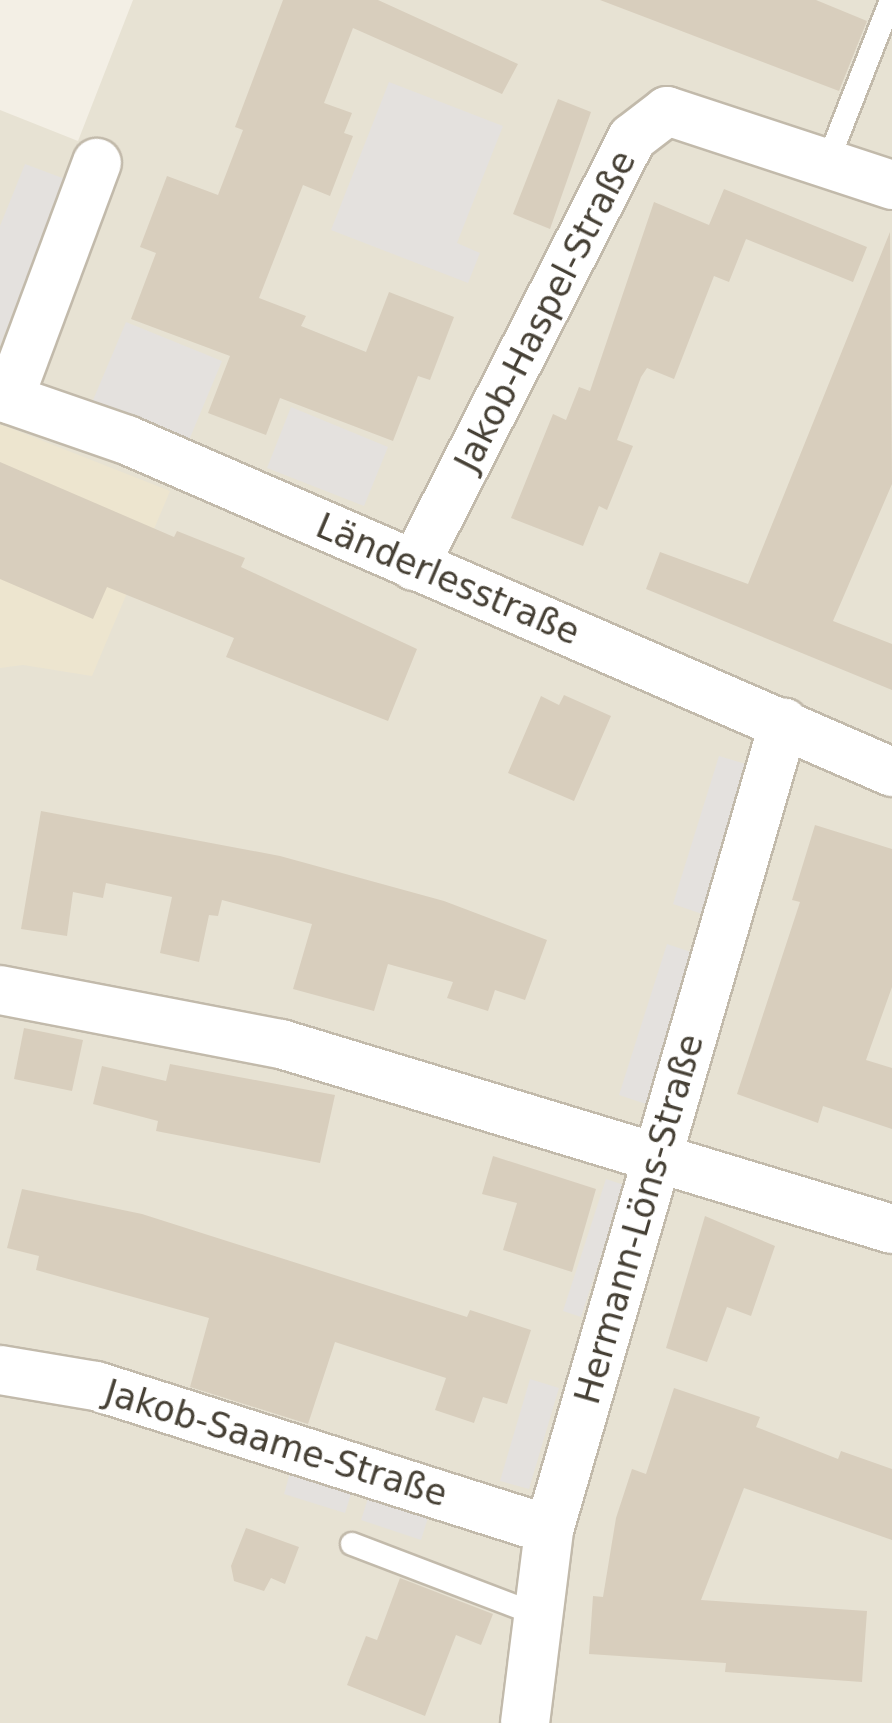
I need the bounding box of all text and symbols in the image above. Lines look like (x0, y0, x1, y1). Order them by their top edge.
street label: Jakob-Haspel-Straße (446, 144, 644, 478)
street label: Länderlesstraße (310, 505, 586, 653)
street label: Hermann-Löns-Straße (566, 1029, 712, 1409)
street label: Jakob-Saame-Straße (100, 1371, 452, 1515)

